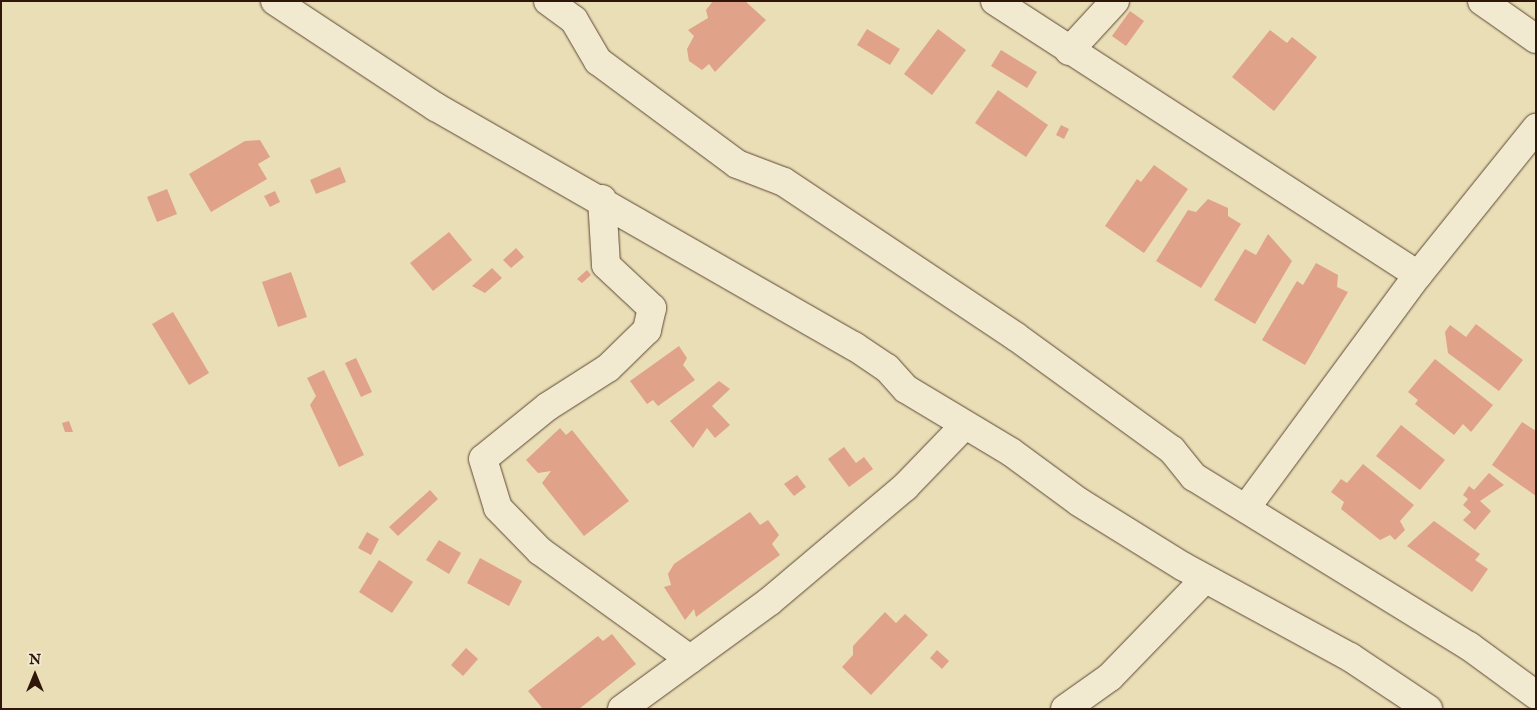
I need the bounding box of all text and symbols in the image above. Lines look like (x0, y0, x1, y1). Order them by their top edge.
north arrow (10, 650, 60, 700)
text: N (29, 651, 41, 669)

